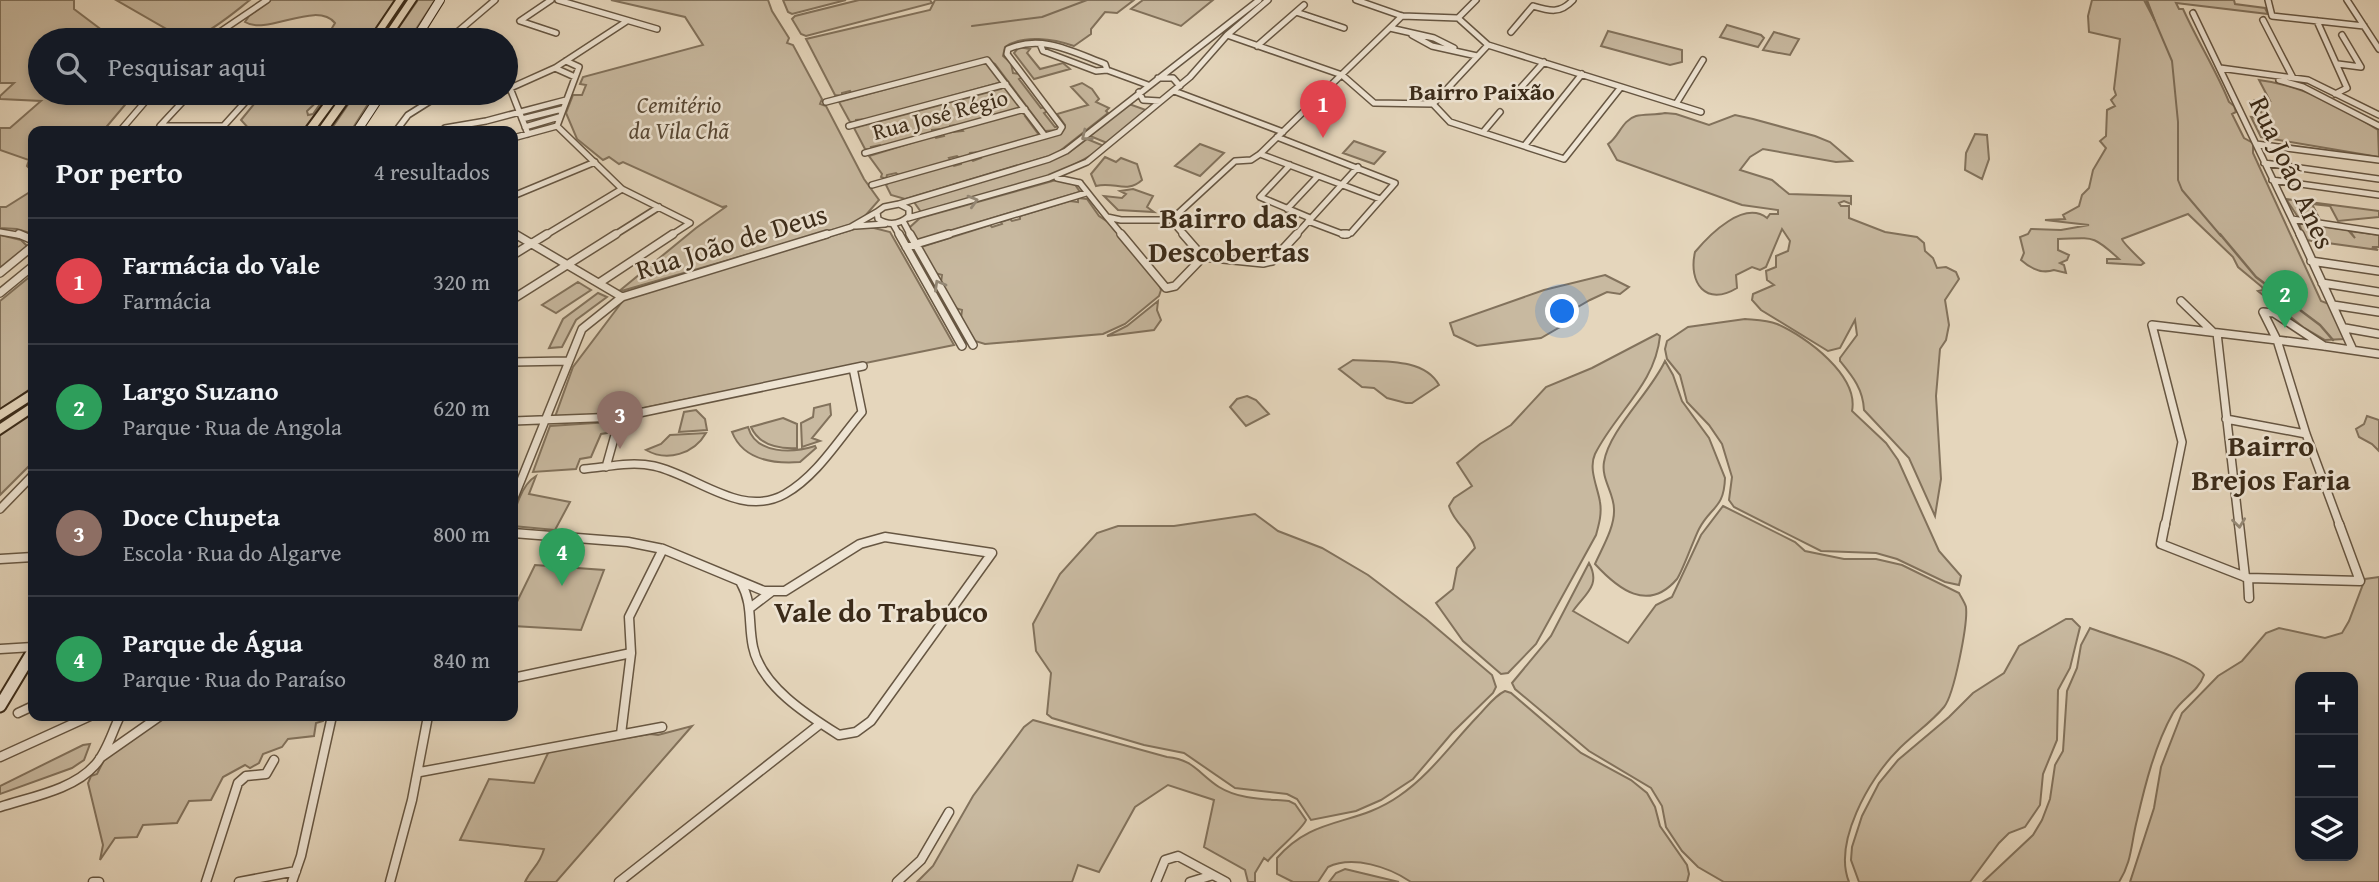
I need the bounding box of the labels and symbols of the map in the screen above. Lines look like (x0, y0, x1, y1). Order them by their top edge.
district label: Bairro Paixão (1409, 74, 1555, 109)
street label: Rua José Régio (868, 80, 1012, 148)
pin: 1 (1300, 80, 1346, 138)
park label: Cemitério da Vila Chã (629, 88, 730, 147)
street label: Rua João Anes (2240, 89, 2346, 255)
one-way arrow (1082, 127, 1094, 140)
street label: Rua João de Deus (630, 192, 832, 290)
one-way arrow (967, 194, 979, 209)
district label: Bairro das Descobertas (1148, 195, 1310, 273)
pin: 2 (2262, 270, 2308, 328)
one-way arrow (934, 280, 947, 293)
your location (1545, 294, 1579, 328)
pin: 3 (597, 391, 643, 449)
district label: Bairro Brejos Faria (2191, 423, 2351, 501)
one-way arrow (2231, 517, 2246, 529)
pin: 4 (539, 528, 585, 586)
district label: Vale do Trabuco (774, 589, 988, 633)

